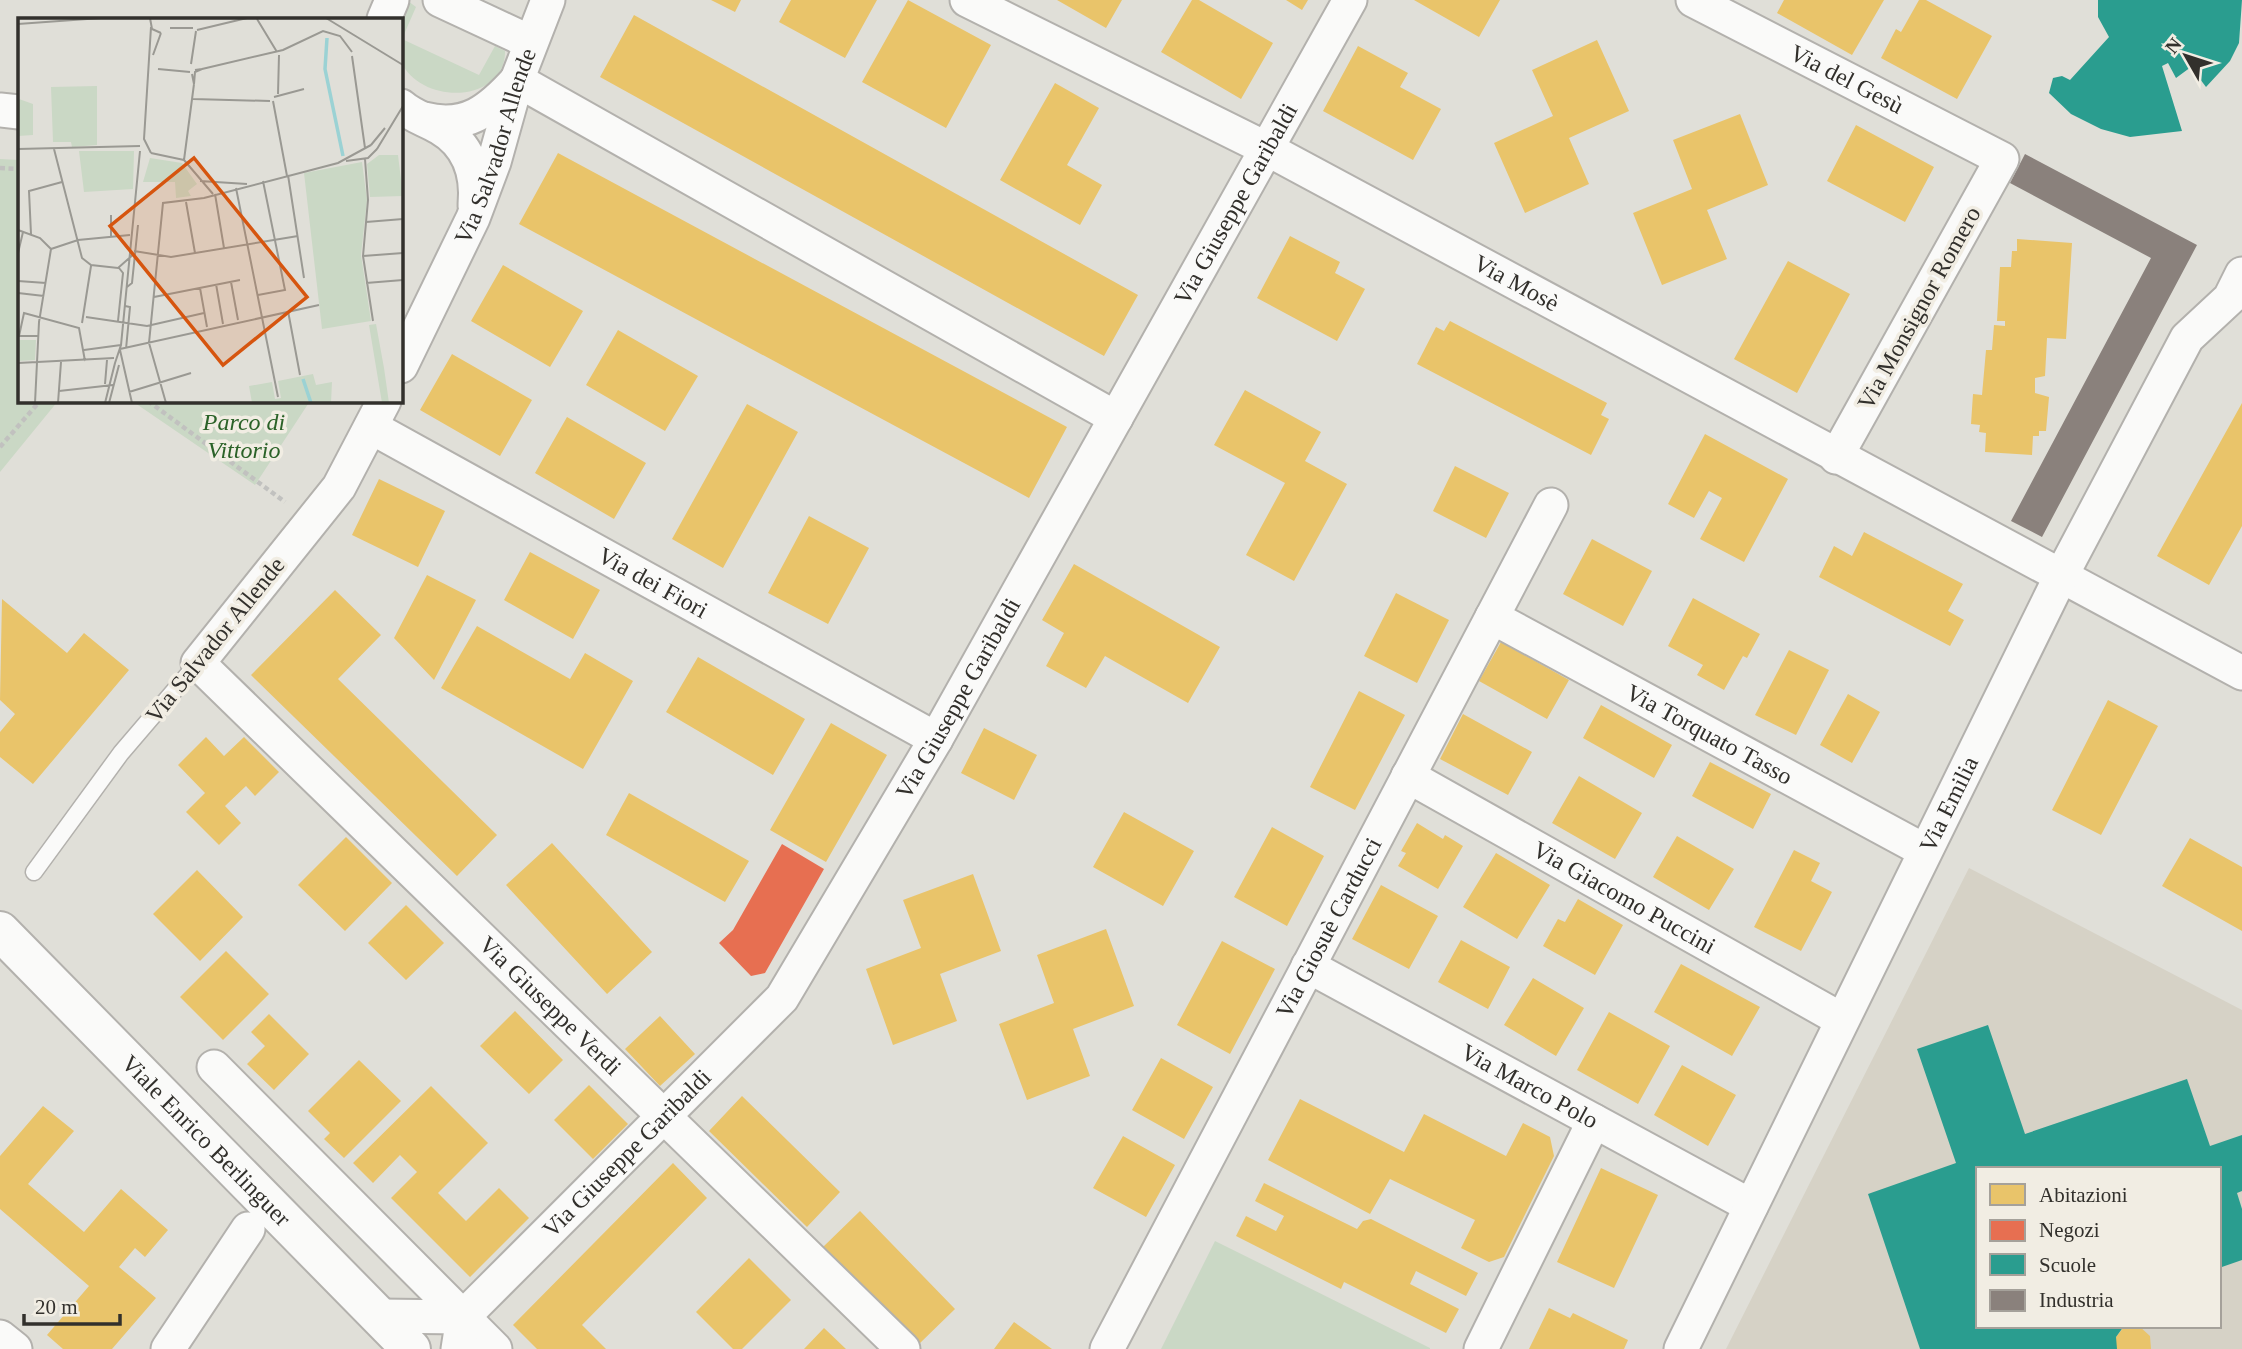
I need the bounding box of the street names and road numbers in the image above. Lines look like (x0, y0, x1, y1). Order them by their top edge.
street label: Via del Gesù (1786, 39, 1908, 119)
street label: Via Salvador Allende (449, 44, 541, 248)
street label: Via Giuseppe Garibaldi (1169, 99, 1303, 309)
street label: Via Monsignor Romero (1852, 202, 1986, 414)
street label: Via Mosè (1469, 250, 1563, 316)
street label: Via dei Fiori (594, 542, 713, 624)
street label: Via Salvador Allende (140, 552, 290, 728)
street label: Via Giuseppe Garibaldi (891, 593, 1025, 803)
street label: Via Torquato Tasso (1622, 679, 1797, 790)
street label: Via Emilia (1914, 752, 1983, 856)
street label: Via Giosuè Carducci (1271, 833, 1387, 1022)
street label: Via Giacomo Puccini (1528, 836, 1720, 959)
street label: Via Giuseppe Verdi (474, 931, 627, 1081)
street label: Via Marco Polo (1457, 1038, 1603, 1134)
street label: Viale Enrico Berlinguer (117, 1050, 296, 1231)
street label: Via Giuseppe Garibaldi (537, 1064, 716, 1243)

